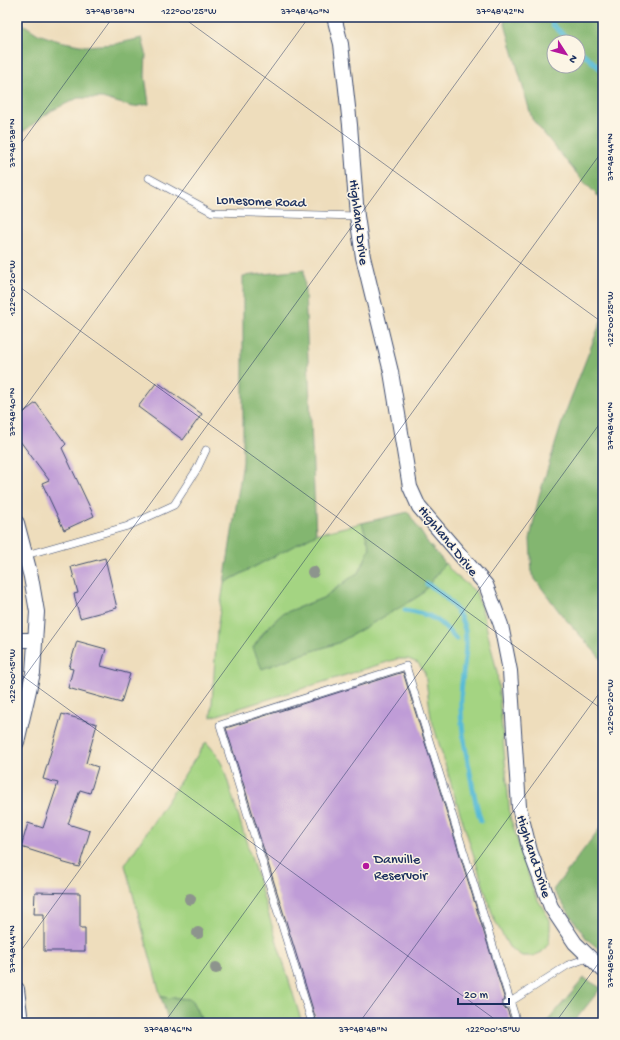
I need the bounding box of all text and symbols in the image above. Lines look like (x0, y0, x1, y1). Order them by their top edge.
text: 37°48'38"N (85, 6, 135, 18)
text: 122°00'25"W (160, 6, 217, 18)
text: 37°48'40"N (280, 6, 330, 18)
text: 37°48'42"N (475, 6, 524, 18)
north arrow (546, 34, 586, 74)
text: N (566, 52, 579, 65)
text: 37°48'38"N (7, 118, 19, 169)
text: 37°48'44"N (605, 133, 617, 182)
street label: Highland Drive (344, 179, 371, 267)
street label: Lonesome Road (216, 192, 308, 213)
text: 122°00'20"W (7, 260, 19, 317)
text: 122°00'25"W (605, 291, 617, 348)
text: 37°48'40"N (7, 387, 19, 437)
text: 37°48'46"N (605, 401, 617, 451)
street label: Highland Drive (413, 503, 481, 581)
text: 122°00'15"W (7, 648, 19, 704)
text: 122°00'20"W (605, 679, 617, 736)
street label: Highland Drive (511, 813, 554, 901)
place label: Danville Reservoir (373, 852, 428, 885)
marker: Danville Reservoir (361, 861, 371, 871)
text: 37°48'44"N (7, 925, 19, 974)
text: 37°48'50"N (605, 938, 617, 989)
scale bar (458, 980, 509, 1006)
text: 20 m (464, 989, 489, 1003)
text: 37°48'46"N (143, 1024, 193, 1036)
text: 37°48'48"N (338, 1024, 388, 1036)
text: 122°00'15"W (465, 1024, 521, 1036)

